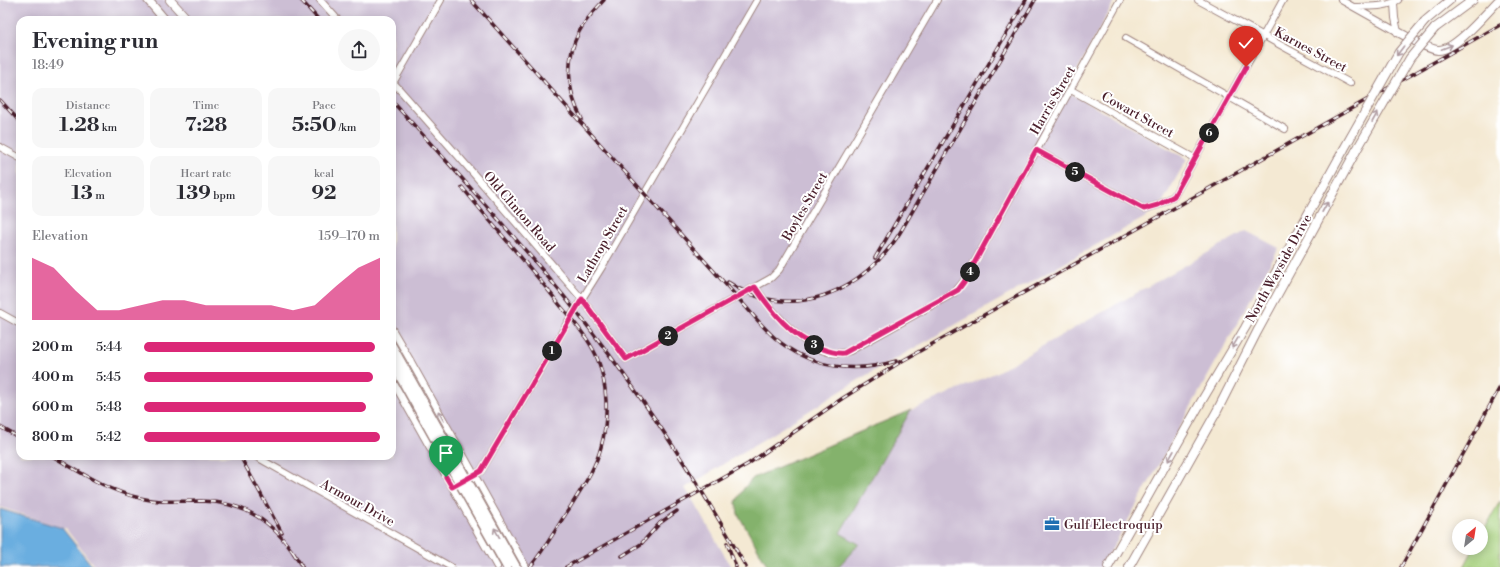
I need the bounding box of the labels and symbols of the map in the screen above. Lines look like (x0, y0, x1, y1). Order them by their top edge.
street label: Karnes Street (1271, 24, 1350, 76)
pin (1229, 26, 1263, 67)
one-way arrow (1440, 42, 1452, 50)
one-way arrow (1396, 46, 1404, 57)
street label: Harris Street (1027, 63, 1079, 138)
street label: Cowart Street (1099, 88, 1177, 142)
one-way arrow (1372, 112, 1380, 124)
pin: 6 (1199, 123, 1219, 143)
pin: 5 (1065, 162, 1085, 182)
street label: Old Clinton Road (480, 168, 559, 256)
street label: Boyles Street (778, 169, 831, 245)
one-way arrow (1322, 202, 1330, 214)
street label: Lathrop Street (574, 203, 631, 286)
street label: North Wayside Drive (1242, 211, 1316, 325)
pin: 4 (960, 262, 980, 282)
pin: 2 (658, 326, 678, 346)
pin: 3 (804, 335, 824, 355)
one-way arrow (1231, 337, 1239, 349)
pin: 1 (542, 341, 562, 361)
one-way arrow (437, 410, 445, 422)
pin (429, 436, 463, 477)
one-way arrow (1166, 450, 1174, 462)
street label: Armour Drive (317, 475, 398, 530)
office icon: Gulf Electroquip (1043, 515, 1061, 533)
place label: Gulf Electroquip (1064, 517, 1163, 533)
north arrow (1452, 519, 1488, 555)
one-way arrow (492, 527, 500, 539)

